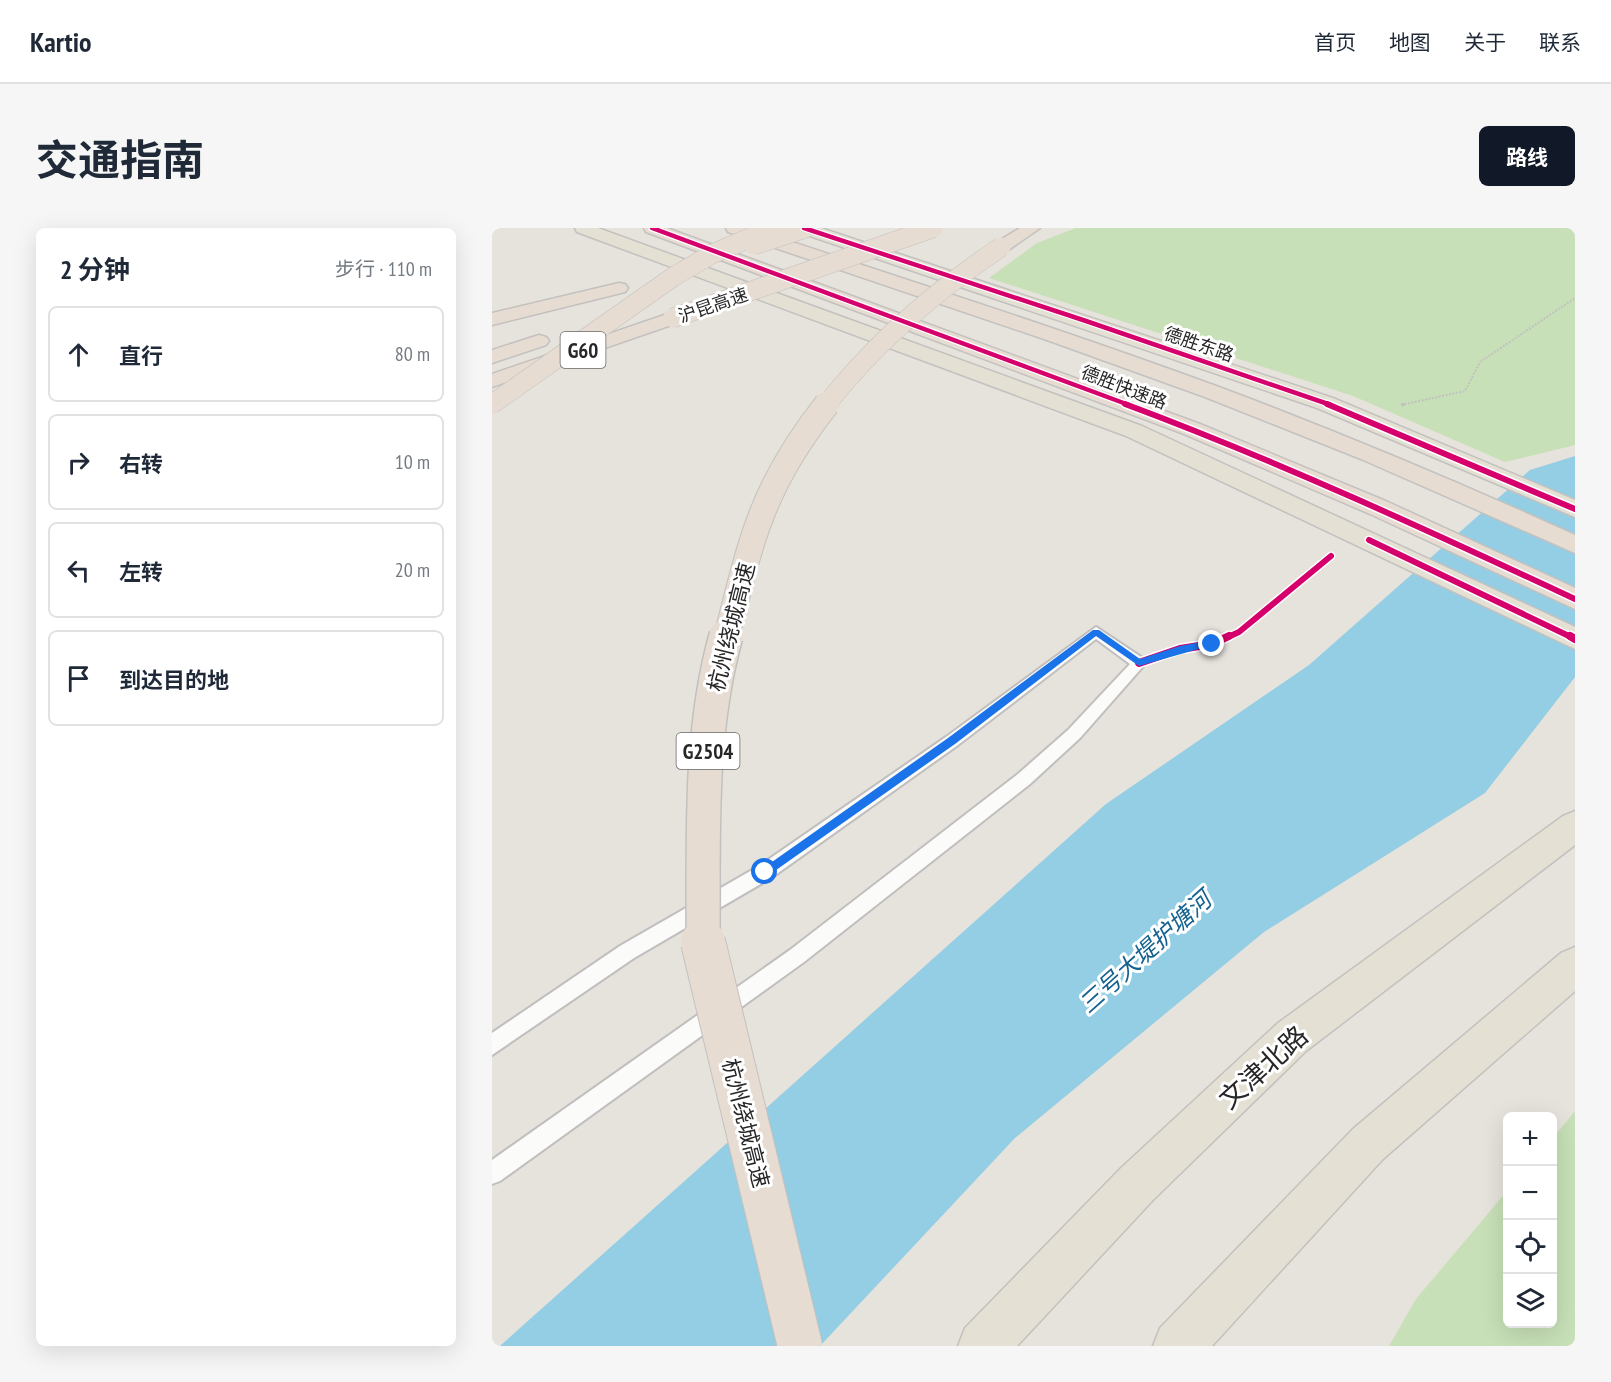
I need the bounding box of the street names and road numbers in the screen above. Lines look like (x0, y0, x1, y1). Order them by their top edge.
street label: 沪昆高速 (675, 282, 751, 328)
street label: 德胜东路 (1161, 321, 1237, 367)
road number: G60 (560, 332, 605, 368)
street label: 德胜快速路 (1078, 360, 1170, 414)
street label: 杭州绕城高速 (701, 560, 761, 694)
road number: G2504 (676, 733, 740, 769)
street label: 文津北路 (1211, 1018, 1315, 1116)
street label: 杭州绕城高速 (716, 1056, 776, 1190)

